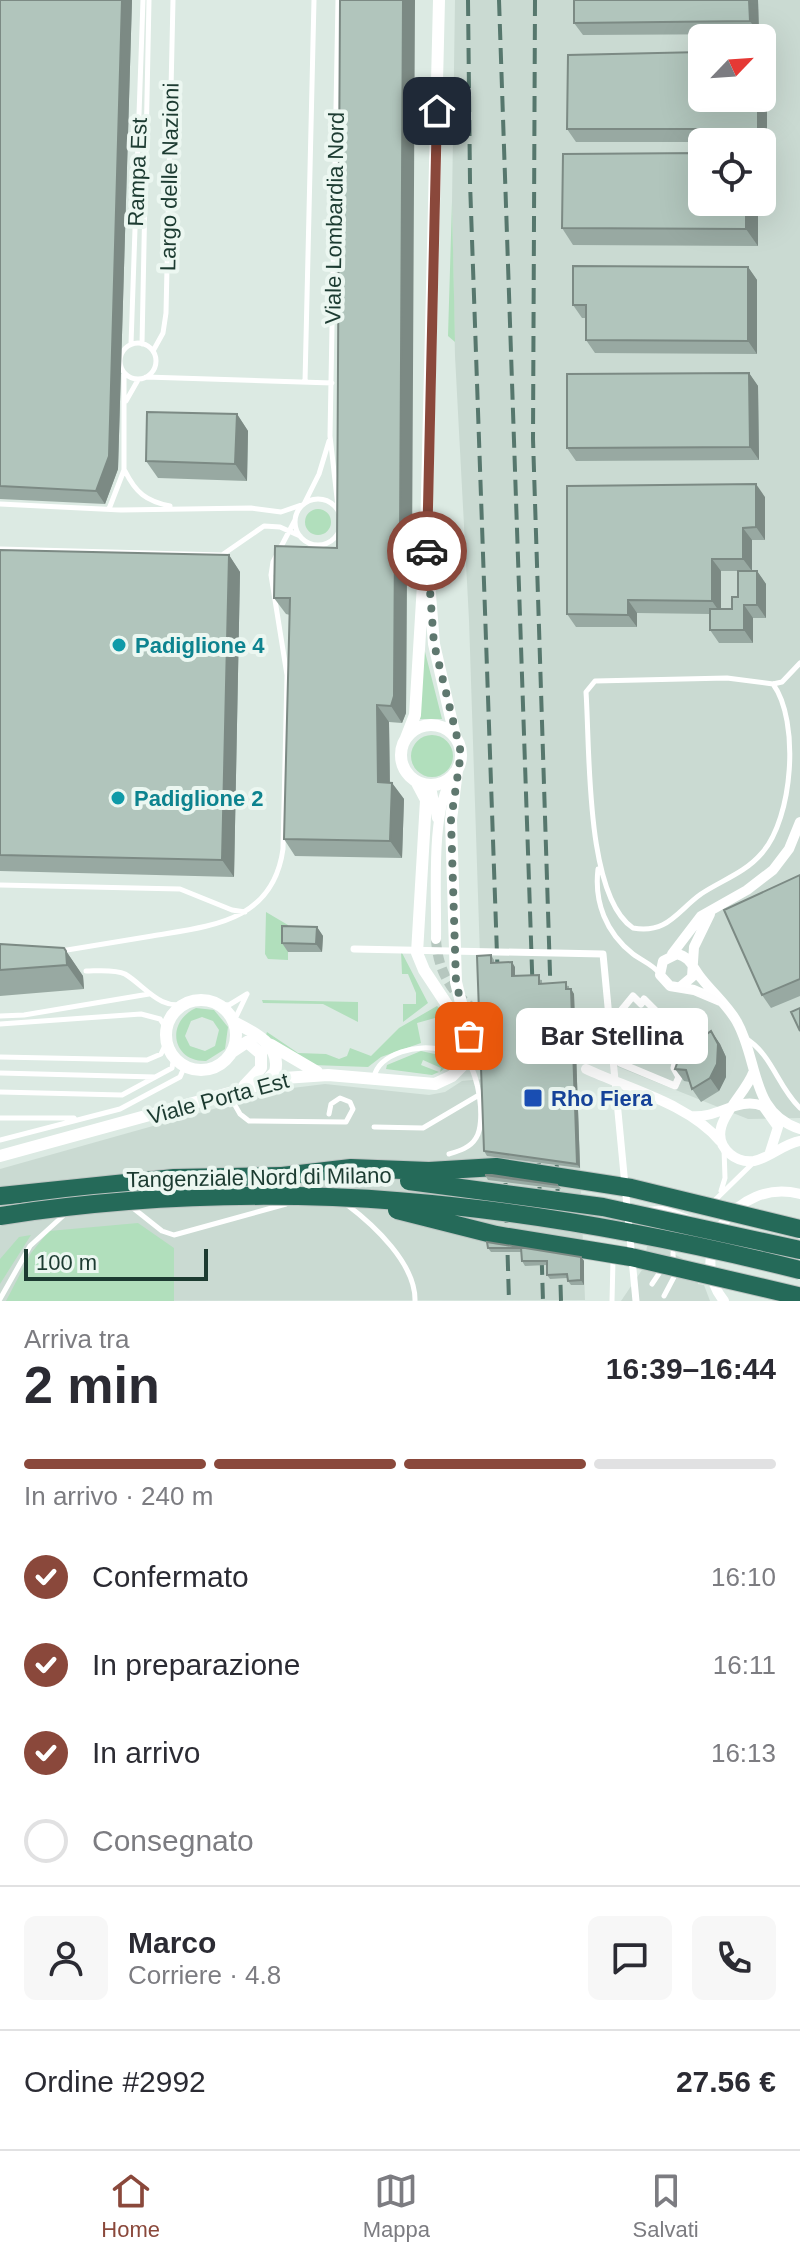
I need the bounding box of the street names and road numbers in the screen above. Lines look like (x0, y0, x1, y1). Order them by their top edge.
street label: Largo delle Nazioni (155, 83, 184, 271)
street label: Viale Lombardia Nord (320, 112, 349, 324)
street label: Rampa Est (123, 117, 152, 227)
street label: Viale Porta Est (145, 1068, 291, 1129)
street label: Tangenziale Nord di Milano (126, 1163, 392, 1192)

